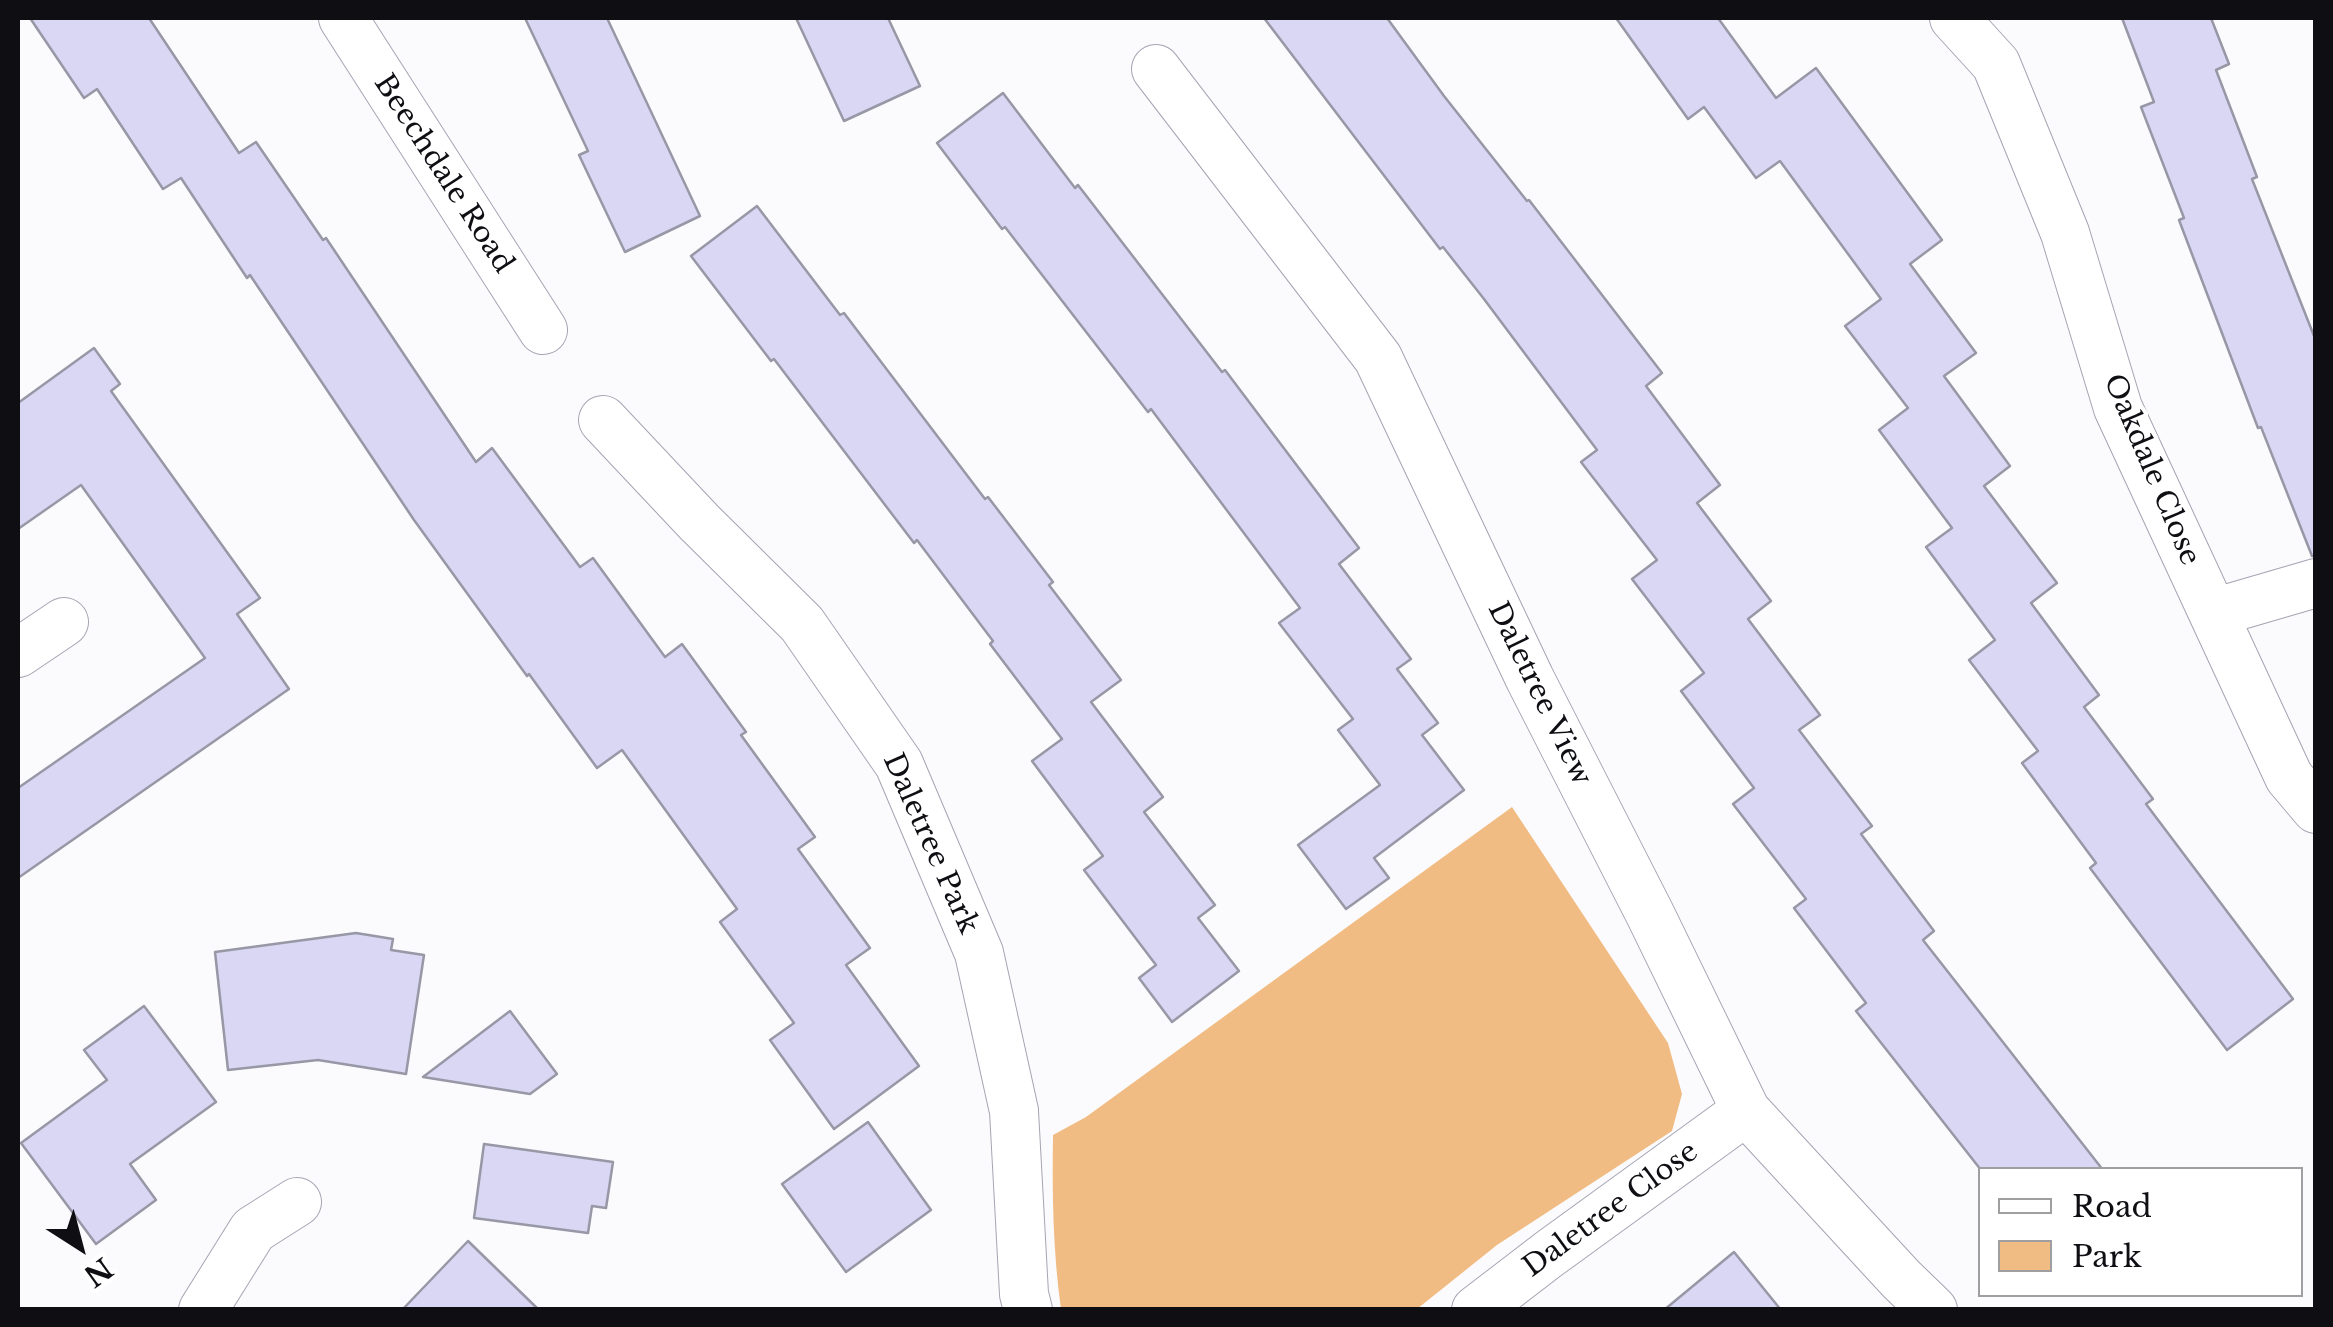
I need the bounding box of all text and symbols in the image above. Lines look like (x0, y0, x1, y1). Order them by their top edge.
street label: Beechdale Road (366, 68, 520, 280)
street label: Oakdale Close (2096, 369, 2206, 571)
street label: Daletree View (1480, 597, 1598, 791)
street label: Daletree Park (875, 749, 985, 939)
street label: Daletree Close (1517, 1135, 1705, 1285)
legend (1978, 1167, 2303, 1297)
text: Road (2072, 1188, 2152, 1225)
north arrow (30, 1197, 130, 1297)
text: Park (2072, 1238, 2142, 1275)
text: N (77, 1250, 119, 1294)

